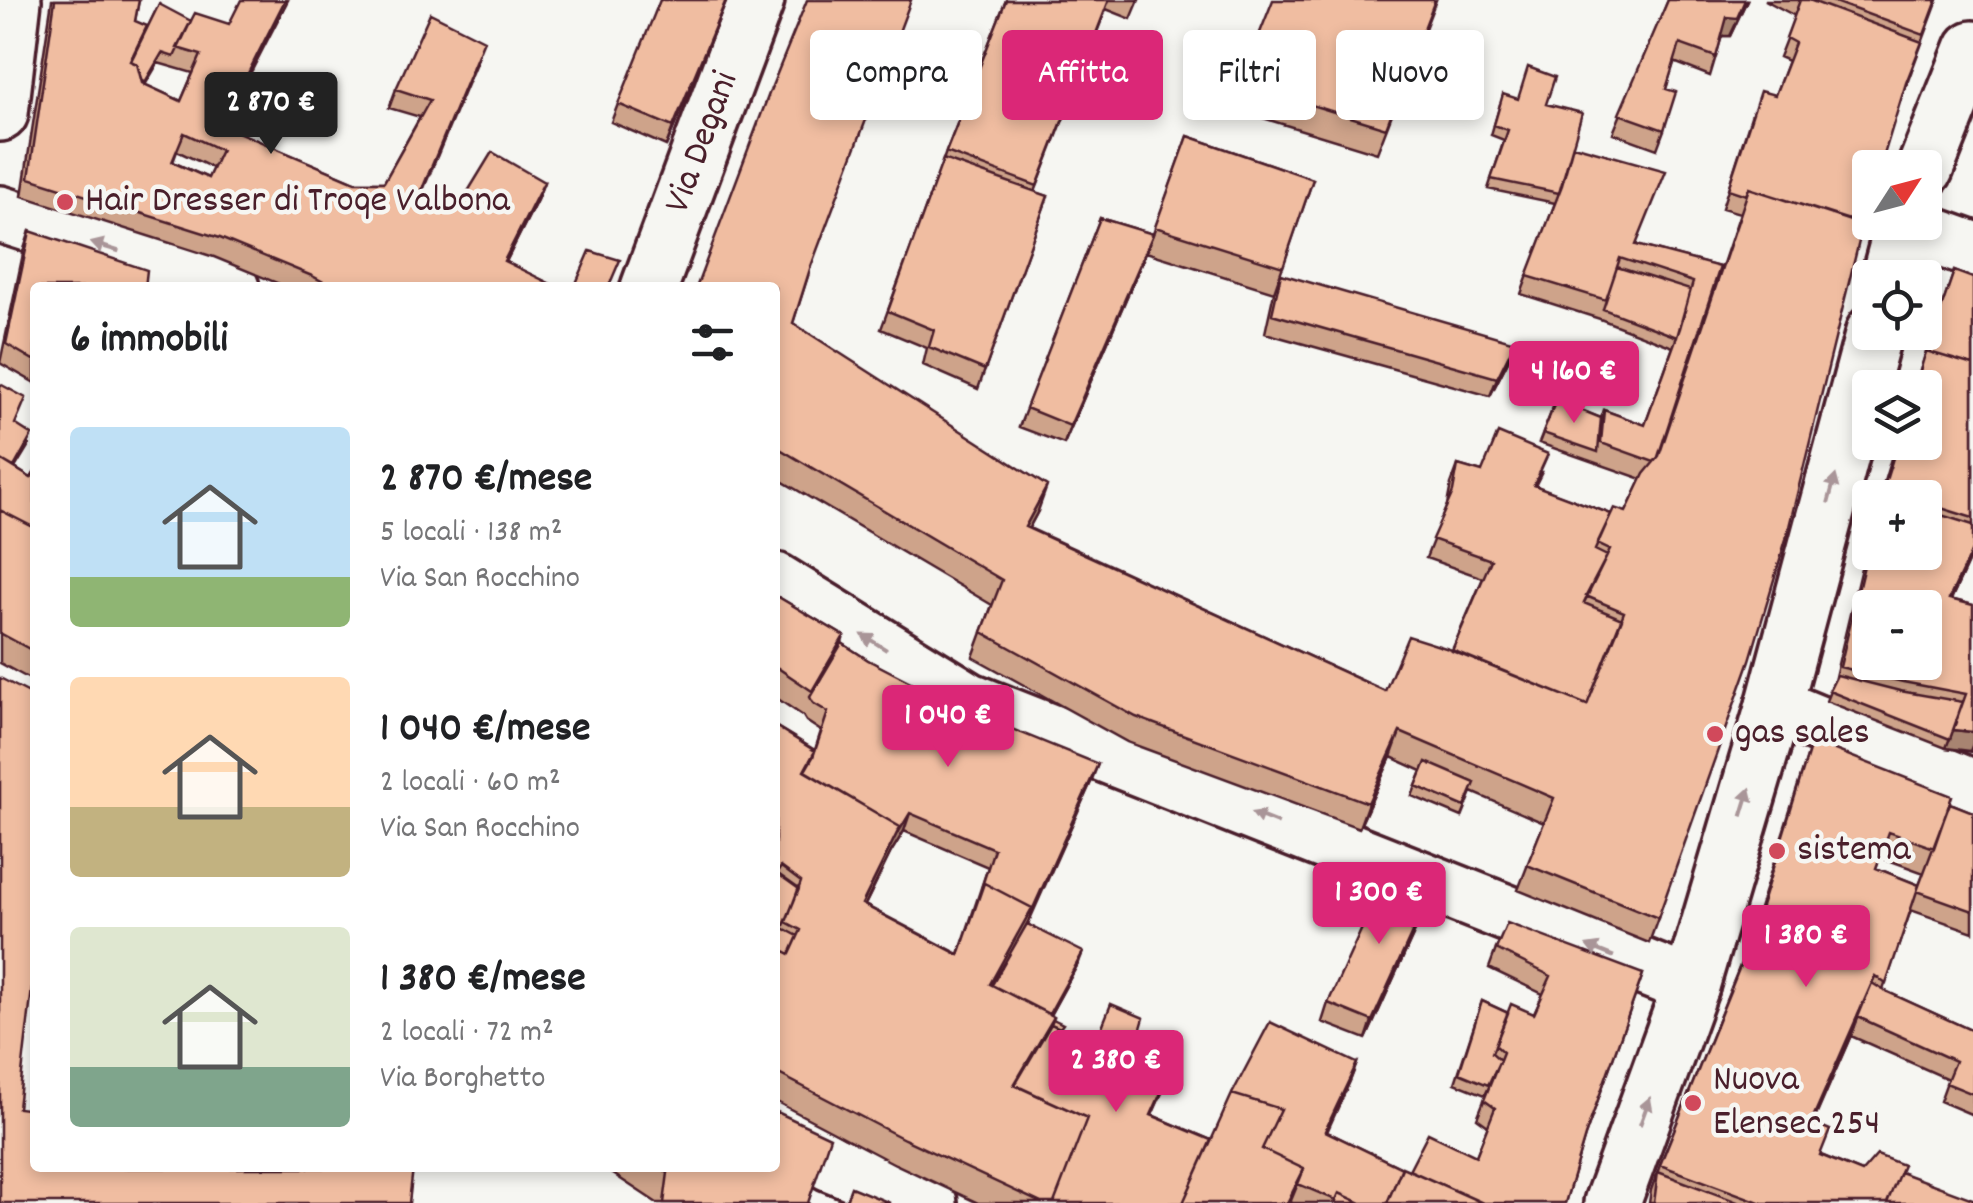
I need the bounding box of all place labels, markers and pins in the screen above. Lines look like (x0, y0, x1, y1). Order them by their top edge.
pin: 2 870 € (179, 72, 363, 157)
place label: Hair Dresser di Troqe Valbona (85, 175, 511, 230)
marker: Hair Dresser di Troqe Valbona (54, 191, 76, 213)
pin: 4 160 € (1482, 341, 1666, 426)
pin: 1 040 € (856, 685, 1040, 770)
place label: gas sales (1735, 707, 1870, 762)
marker: gas sales (1704, 723, 1726, 745)
place label: sistema (1797, 824, 1912, 879)
marker: sistema (1766, 840, 1788, 862)
pin: 1 300 € (1287, 862, 1471, 947)
pin: 1 380 € (1714, 905, 1898, 990)
pin: 2 380 € (1024, 1030, 1208, 1115)
place label: Nuova Elensec 254 (1713, 1054, 1880, 1153)
marker: Nuova Elensec 254 (1682, 1092, 1704, 1114)

